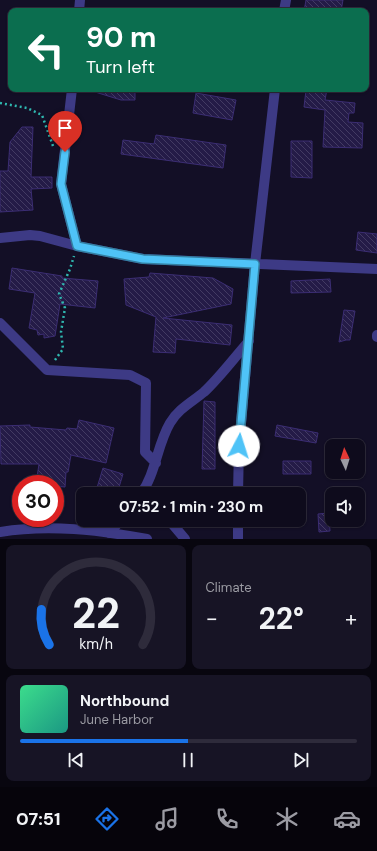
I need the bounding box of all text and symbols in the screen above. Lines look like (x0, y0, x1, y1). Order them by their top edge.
text: 90 m (86, 19, 156, 56)
icon: left (20, 24, 72, 76)
text: Turn left (86, 55, 155, 79)
pin (48, 111, 82, 152)
icon: arrive (54, 117, 76, 139)
position arrow (218, 425, 260, 467)
north arrow (325, 439, 365, 479)
map controls (325, 439, 365, 527)
speed limit sign: 30 (12, 475, 64, 527)
button: sound (325, 487, 365, 527)
text: 07:52 · 1 min · 230 m (119, 497, 263, 517)
text: Climate (206, 579, 252, 596)
text: 22 (72, 587, 120, 641)
text: 22° (258, 599, 304, 638)
text: − (206, 604, 218, 633)
text: + (345, 604, 357, 633)
text: km/h (79, 635, 113, 653)
text: Northbound (80, 691, 169, 711)
text: June Harbor (80, 711, 154, 728)
icon: previous (65, 749, 87, 771)
icon: pause (177, 749, 199, 771)
icon: next (290, 749, 312, 771)
icon: directions (93, 805, 121, 833)
icon: music (153, 805, 181, 833)
icon: phone (213, 805, 241, 833)
icon: climate (273, 805, 301, 833)
icon: car (333, 805, 361, 833)
text: 07:51 (16, 807, 61, 831)

